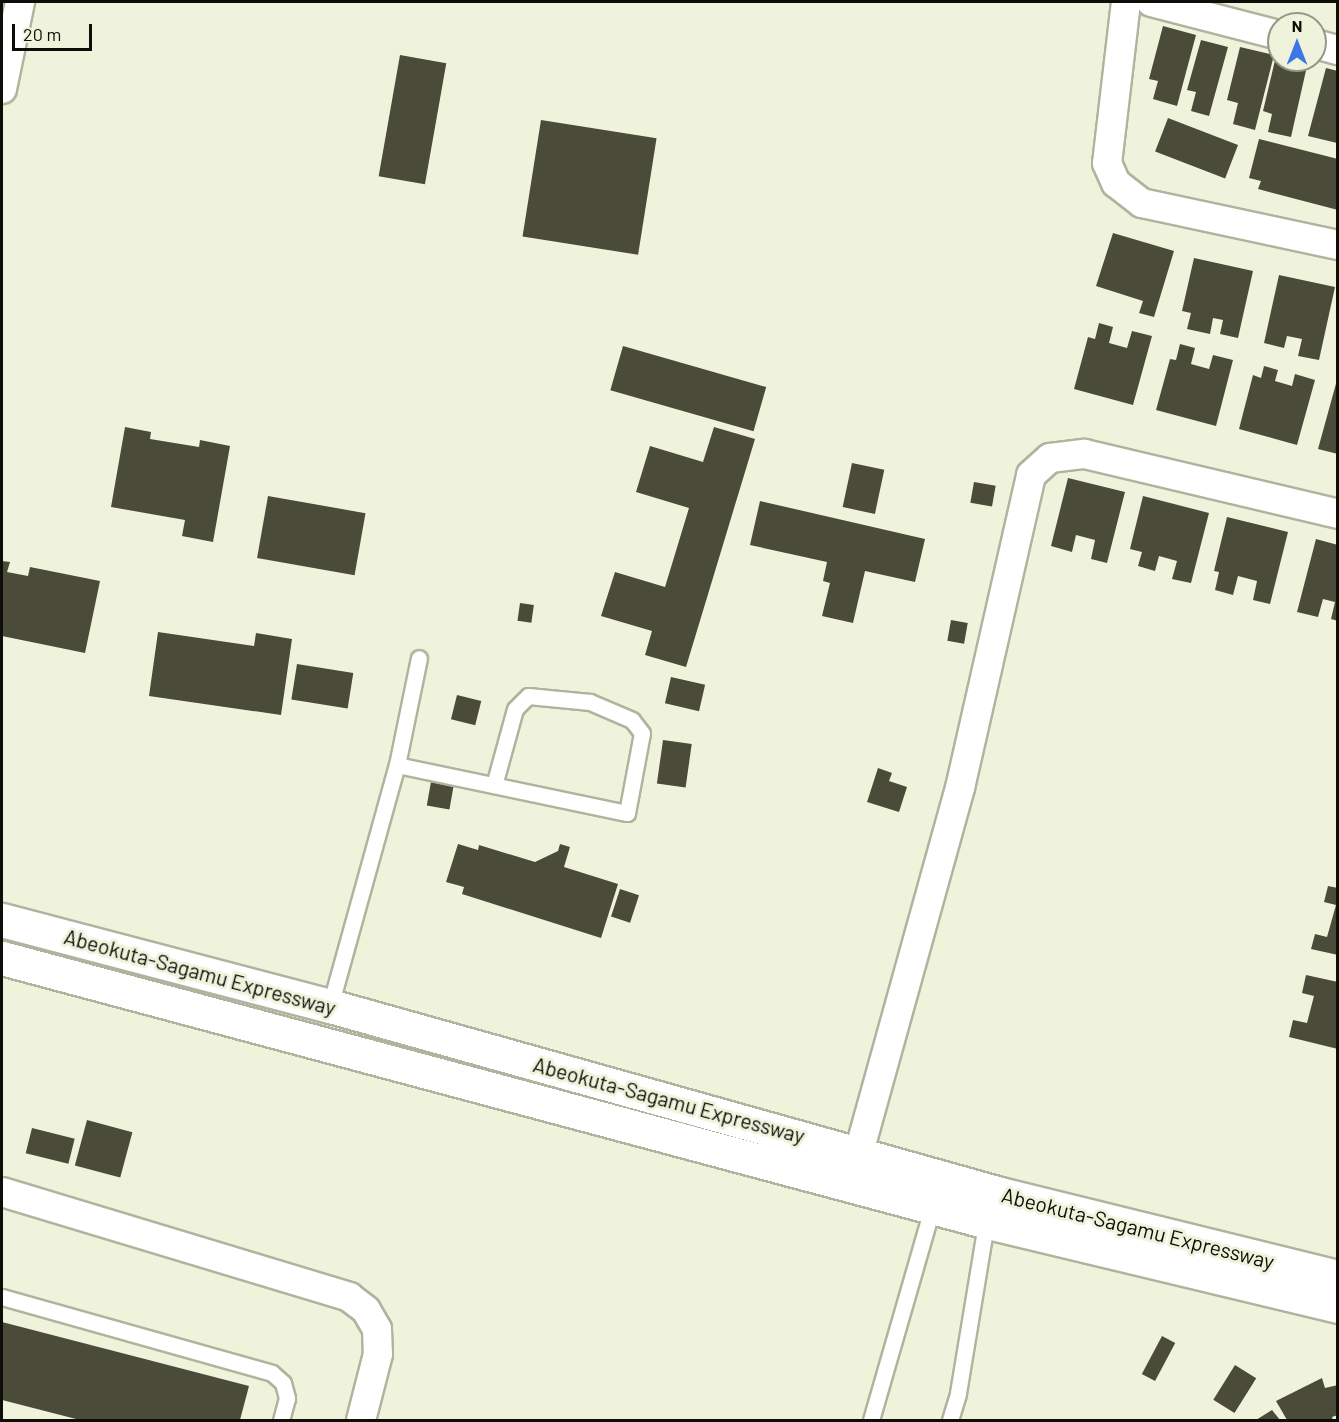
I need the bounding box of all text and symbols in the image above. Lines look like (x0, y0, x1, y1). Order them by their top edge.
scale bar (15, 12, 94, 50)
north arrow (1267, 12, 1327, 72)
text: N (1292, 16, 1302, 35)
text: 20 m (23, 23, 61, 45)
street label: Abeokuta-Sagamu Expressway (61, 924, 339, 1020)
street label: Abeokuta-Sagamu Expressway (530, 1052, 808, 1148)
street label: Abeokuta-Sagamu Expressway (999, 1182, 1277, 1274)

